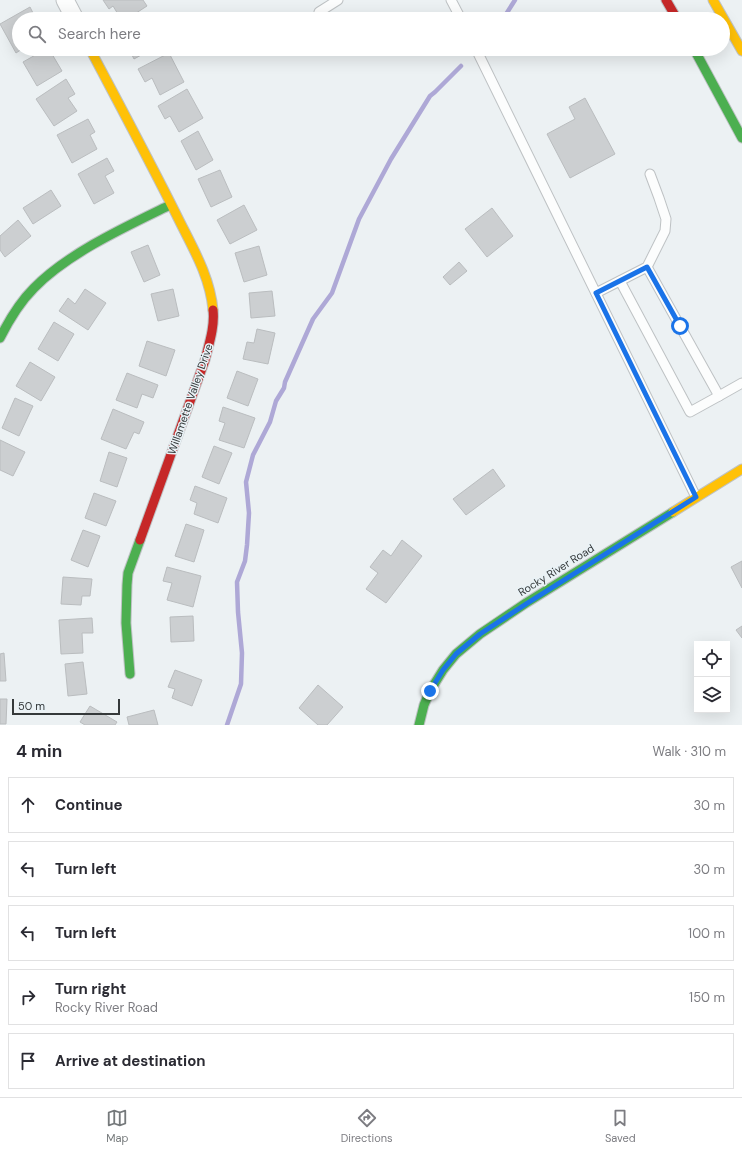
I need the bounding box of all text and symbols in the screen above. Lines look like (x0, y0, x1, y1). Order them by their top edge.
search box (12, 12, 730, 56)
icon: search (26, 23, 48, 45)
text: Search here (58, 24, 141, 44)
route start (671, 317, 689, 335)
street label: Willamette Valley Drive (164, 342, 216, 456)
street label: Rocky River Road (515, 541, 597, 599)
map controls (694, 641, 730, 713)
button: locate (694, 641, 730, 677)
button: layers (694, 677, 730, 713)
route end (421, 682, 439, 700)
scale bar (12, 697, 120, 716)
text: 50 m (18, 699, 45, 713)
text: 4 min (16, 740, 62, 762)
text: Walk · 310 m (653, 743, 726, 760)
icon: ahead (17, 794, 39, 816)
text: Continue (55, 795, 123, 815)
text: 30 m (693, 797, 725, 814)
icon: left (17, 858, 39, 880)
text: Turn left (55, 859, 116, 879)
text: 30 m (693, 861, 725, 878)
icon: left (17, 922, 39, 944)
text: Turn left (55, 923, 116, 943)
text: 100 m (688, 925, 725, 942)
text: Turn right (55, 979, 126, 999)
icon: right (17, 986, 39, 1008)
text: 150 m (689, 989, 725, 1006)
text: Rocky River Road (55, 999, 158, 1016)
icon: arrive (17, 1050, 39, 1072)
text: Arrive at destination (55, 1051, 206, 1071)
tab: Map (106, 1107, 128, 1145)
tab: Directions (341, 1107, 393, 1145)
tab: Saved (605, 1107, 636, 1145)

